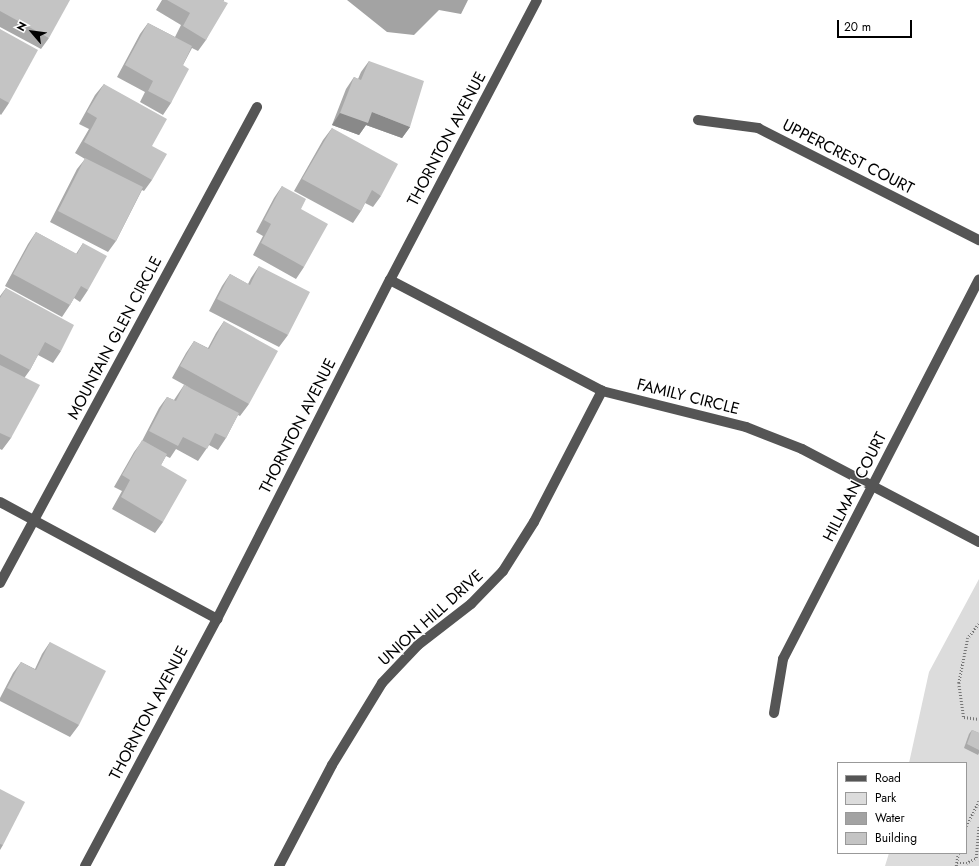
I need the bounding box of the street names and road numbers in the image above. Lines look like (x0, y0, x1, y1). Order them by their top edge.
street label: THORNTON AVENUE (404, 69, 490, 209)
street label: UPPERCREST COURT (779, 116, 917, 198)
street label: MOUNTAIN GLEN CIRCLE (64, 253, 166, 423)
street label: THORNTON AVENUE (256, 355, 340, 497)
street label: FAMILY CIRCLE (635, 375, 741, 419)
street label: HILLMAN COURT (819, 429, 891, 545)
street label: UNION HILL DRIVE (375, 566, 487, 670)
street label: THORNTON AVENUE (106, 643, 192, 783)

